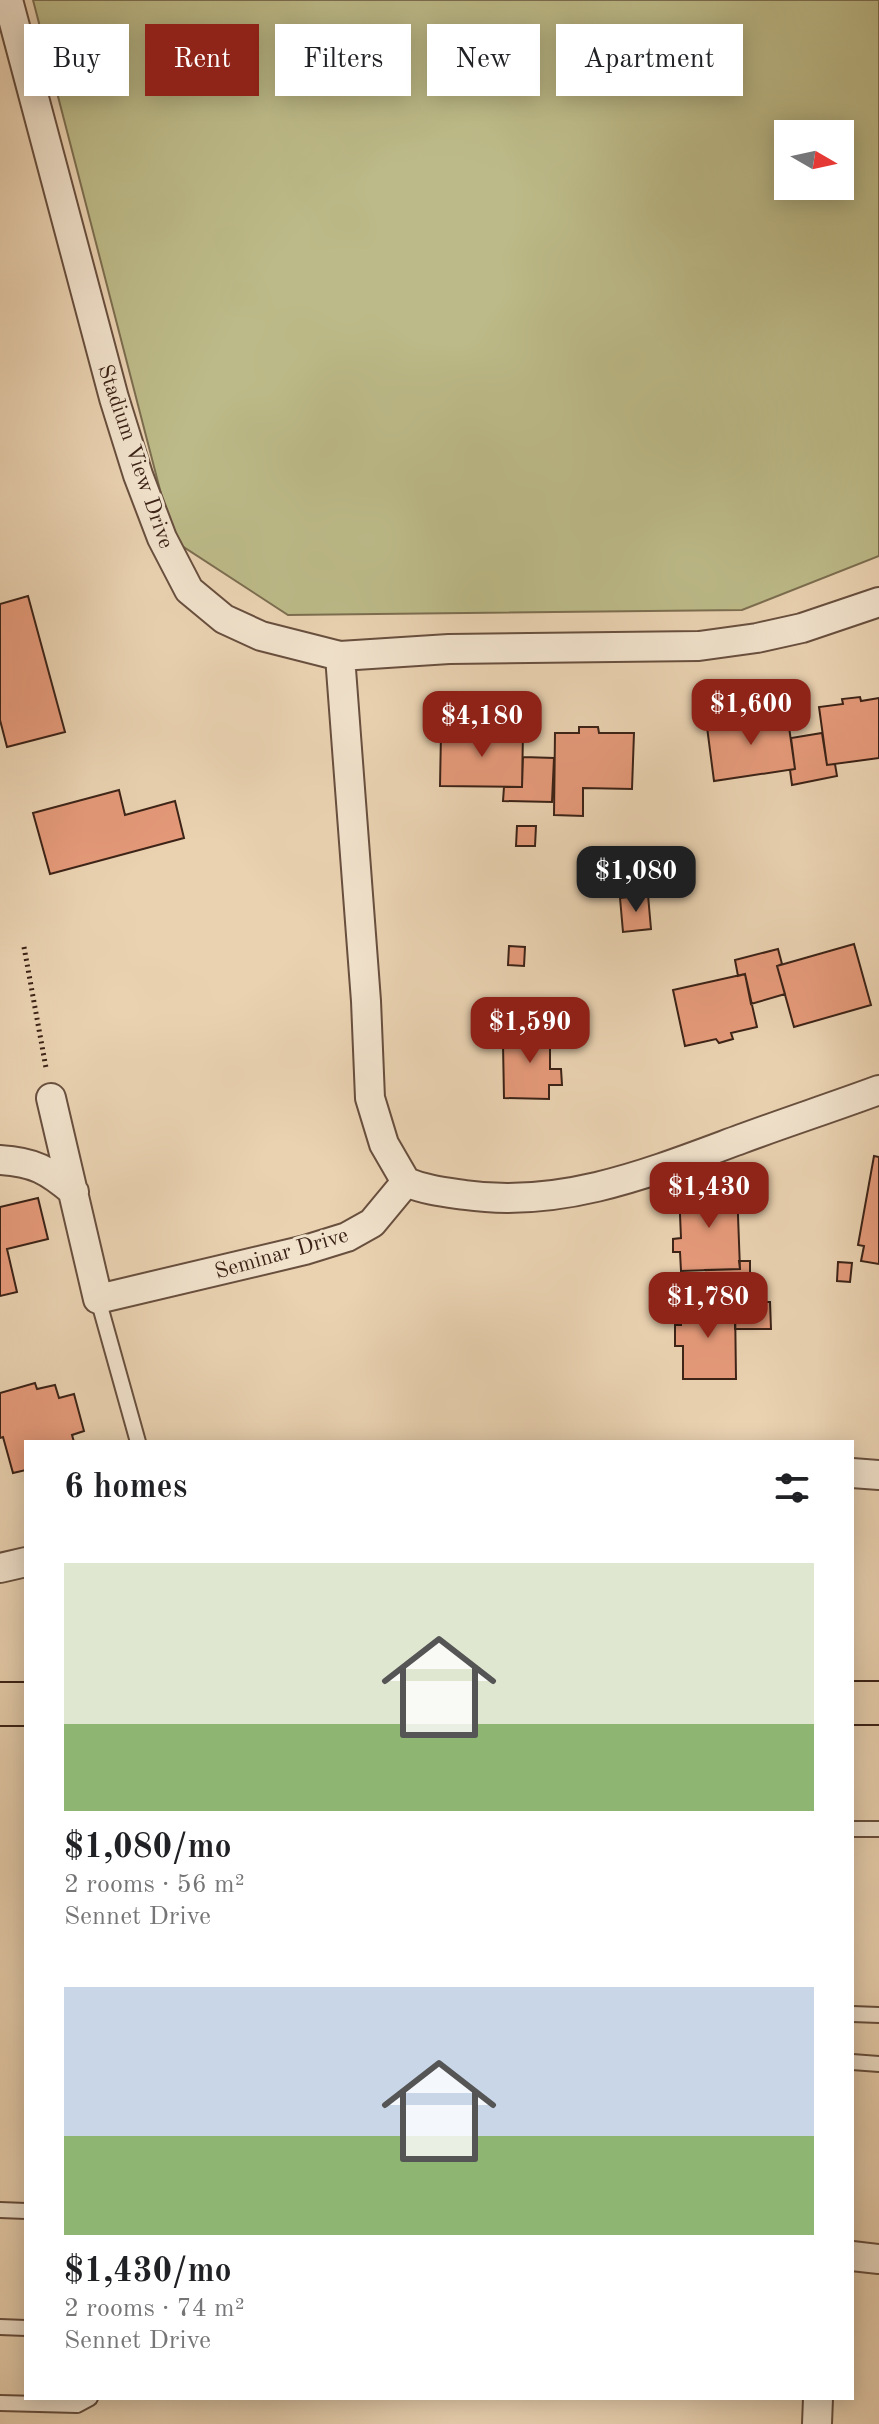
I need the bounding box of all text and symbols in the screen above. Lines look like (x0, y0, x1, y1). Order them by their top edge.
chip: Buy (24, 24, 129, 96)
chip: Rent (145, 24, 259, 96)
chip: Filters (275, 24, 411, 96)
chip: New (427, 24, 540, 96)
chip: Apartment (556, 24, 743, 96)
north arrow (774, 120, 854, 200)
map controls (774, 120, 854, 200)
street label: Stadium View Drive (93, 362, 177, 552)
pin: $1,600 (686, 679, 816, 747)
pin: $4,180 (417, 691, 547, 759)
text: $1,600 (710, 692, 792, 718)
text: $4,180 (441, 704, 523, 730)
pin: $1,080 (571, 846, 701, 914)
text: $1,080 (595, 859, 677, 885)
pin: $1,590 (465, 997, 595, 1065)
text: $1,590 (489, 1010, 571, 1036)
pin: $1,430 (644, 1162, 774, 1230)
text: $1,430 (668, 1175, 750, 1201)
street label: Seminar Drive (212, 1224, 351, 1284)
pin: $1,780 (643, 1272, 773, 1340)
text: $1,780 (667, 1285, 749, 1311)
icon: filters (770, 1466, 814, 1510)
text: 6 homes (64, 1471, 187, 1505)
icon: home (367, 1615, 511, 1759)
text: $1,080/mo (64, 1831, 232, 1865)
text: 2 rooms · 56 m² (64, 1872, 245, 1898)
text: Sennet Drive (64, 1904, 211, 1930)
icon: home (367, 2039, 511, 2183)
text: $1,430/mo (64, 2255, 232, 2289)
text: 2 rooms · 74 m² (64, 2296, 245, 2322)
text: Sennet Drive (64, 2328, 211, 2354)

